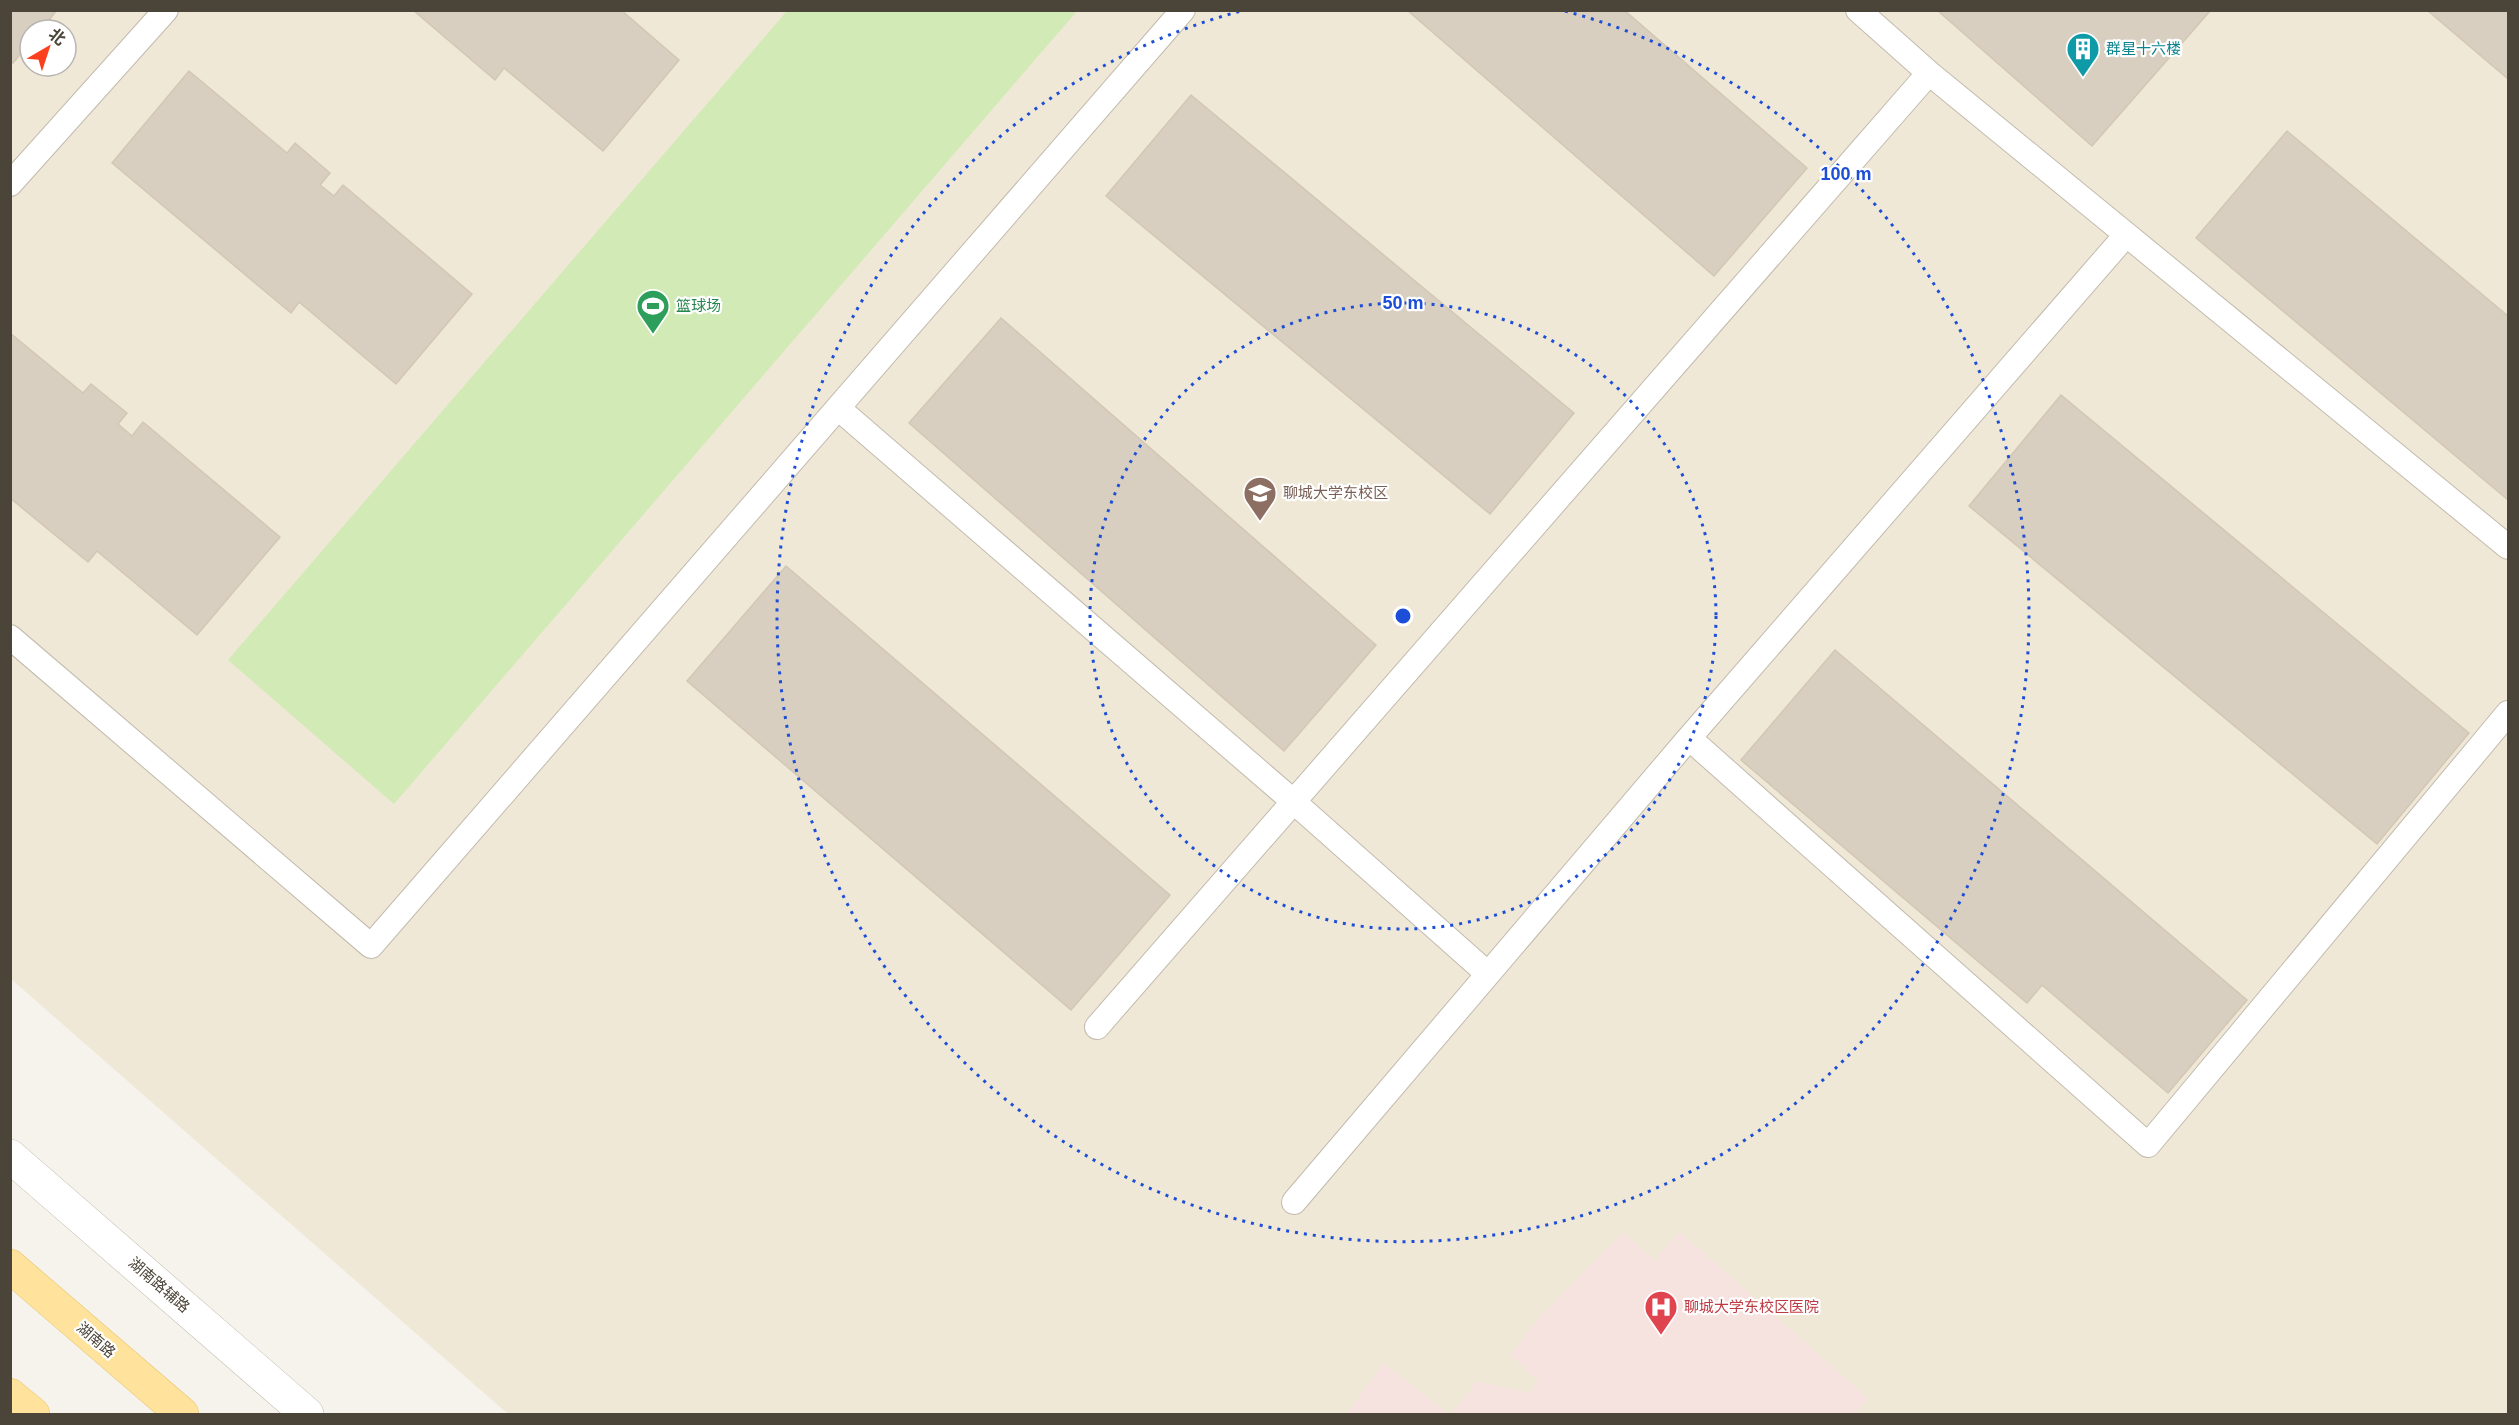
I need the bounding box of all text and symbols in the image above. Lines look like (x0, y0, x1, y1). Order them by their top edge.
north arrow (18, 18, 78, 78)
text: 北 (46, 25, 69, 48)
building icon: 群星十六楼 (2065, 31, 2101, 78)
place label: 群星十六楼 (2106, 40, 2181, 57)
text: 100 m (1820, 164, 1872, 184)
sports icon: 篮球场 (635, 288, 671, 335)
text: 50 m (1382, 293, 1424, 313)
place label: 篮球场 (676, 297, 721, 314)
school or university icon: 聊城大学东校区 (1242, 475, 1278, 522)
place label: 聊城大学东校区 (1283, 484, 1388, 501)
centre of rings (1393, 606, 1413, 626)
street label: 湖南路辅路 (125, 1254, 193, 1316)
hospital icon: 聊城大学东校区医院 (1643, 1289, 1679, 1336)
place label: 聊城大学东校区医院 (1684, 1298, 1819, 1315)
street label: 湖南路 (74, 1318, 119, 1361)

